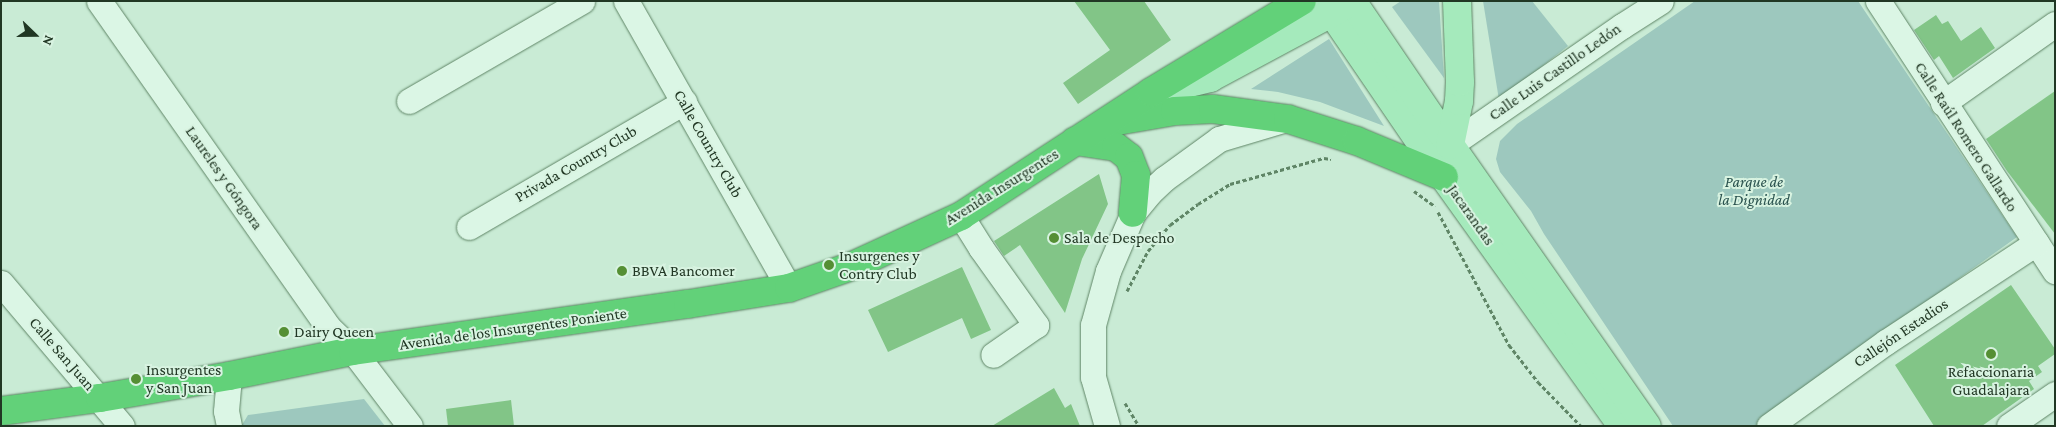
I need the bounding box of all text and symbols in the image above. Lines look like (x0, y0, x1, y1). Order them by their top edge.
north arrow (10, 10, 60, 60)
street label: Calle Luis Castillo Ledón (1485, 19, 1625, 125)
text: N (40, 33, 58, 48)
street label: Calle Raúl Romero Gallardo (1910, 58, 2022, 216)
street label: Calle Country Club (669, 87, 747, 201)
street label: Privada Country Club (512, 121, 640, 207)
street label: Laureles y Góngora (181, 122, 267, 234)
street label: Avenida Insurgentes (942, 144, 1062, 230)
park label: Parque de la Dignidad (1718, 172, 1790, 210)
street label: Jacarandas (1443, 181, 1499, 249)
place label: Sala de Despecho (1064, 228, 1174, 248)
marker: Sala de Despecho (1048, 232, 1060, 244)
place label: Insurgenes y Contry Club (839, 246, 920, 284)
marker: Insurgenes y Contry Club (823, 259, 835, 271)
place label: BBVA Bancomer (632, 261, 735, 281)
marker: BBVA Bancomer (616, 265, 628, 277)
street label: Callejón Estadios (1850, 294, 1952, 372)
street label: Avenida de los Insurgentes Poniente (398, 304, 628, 354)
street label: Calle San Juan (25, 313, 99, 395)
place label: Dairy Queen (294, 322, 374, 342)
marker: Dairy Queen (278, 326, 290, 338)
marker: Refaccionaria Guadalajara (1985, 348, 1997, 360)
place label: Insurgentes y San Juan (146, 360, 221, 398)
place label: Refaccionaria Guadalajara (1948, 362, 2034, 400)
marker: Insurgentes y San Juan (130, 373, 142, 385)

